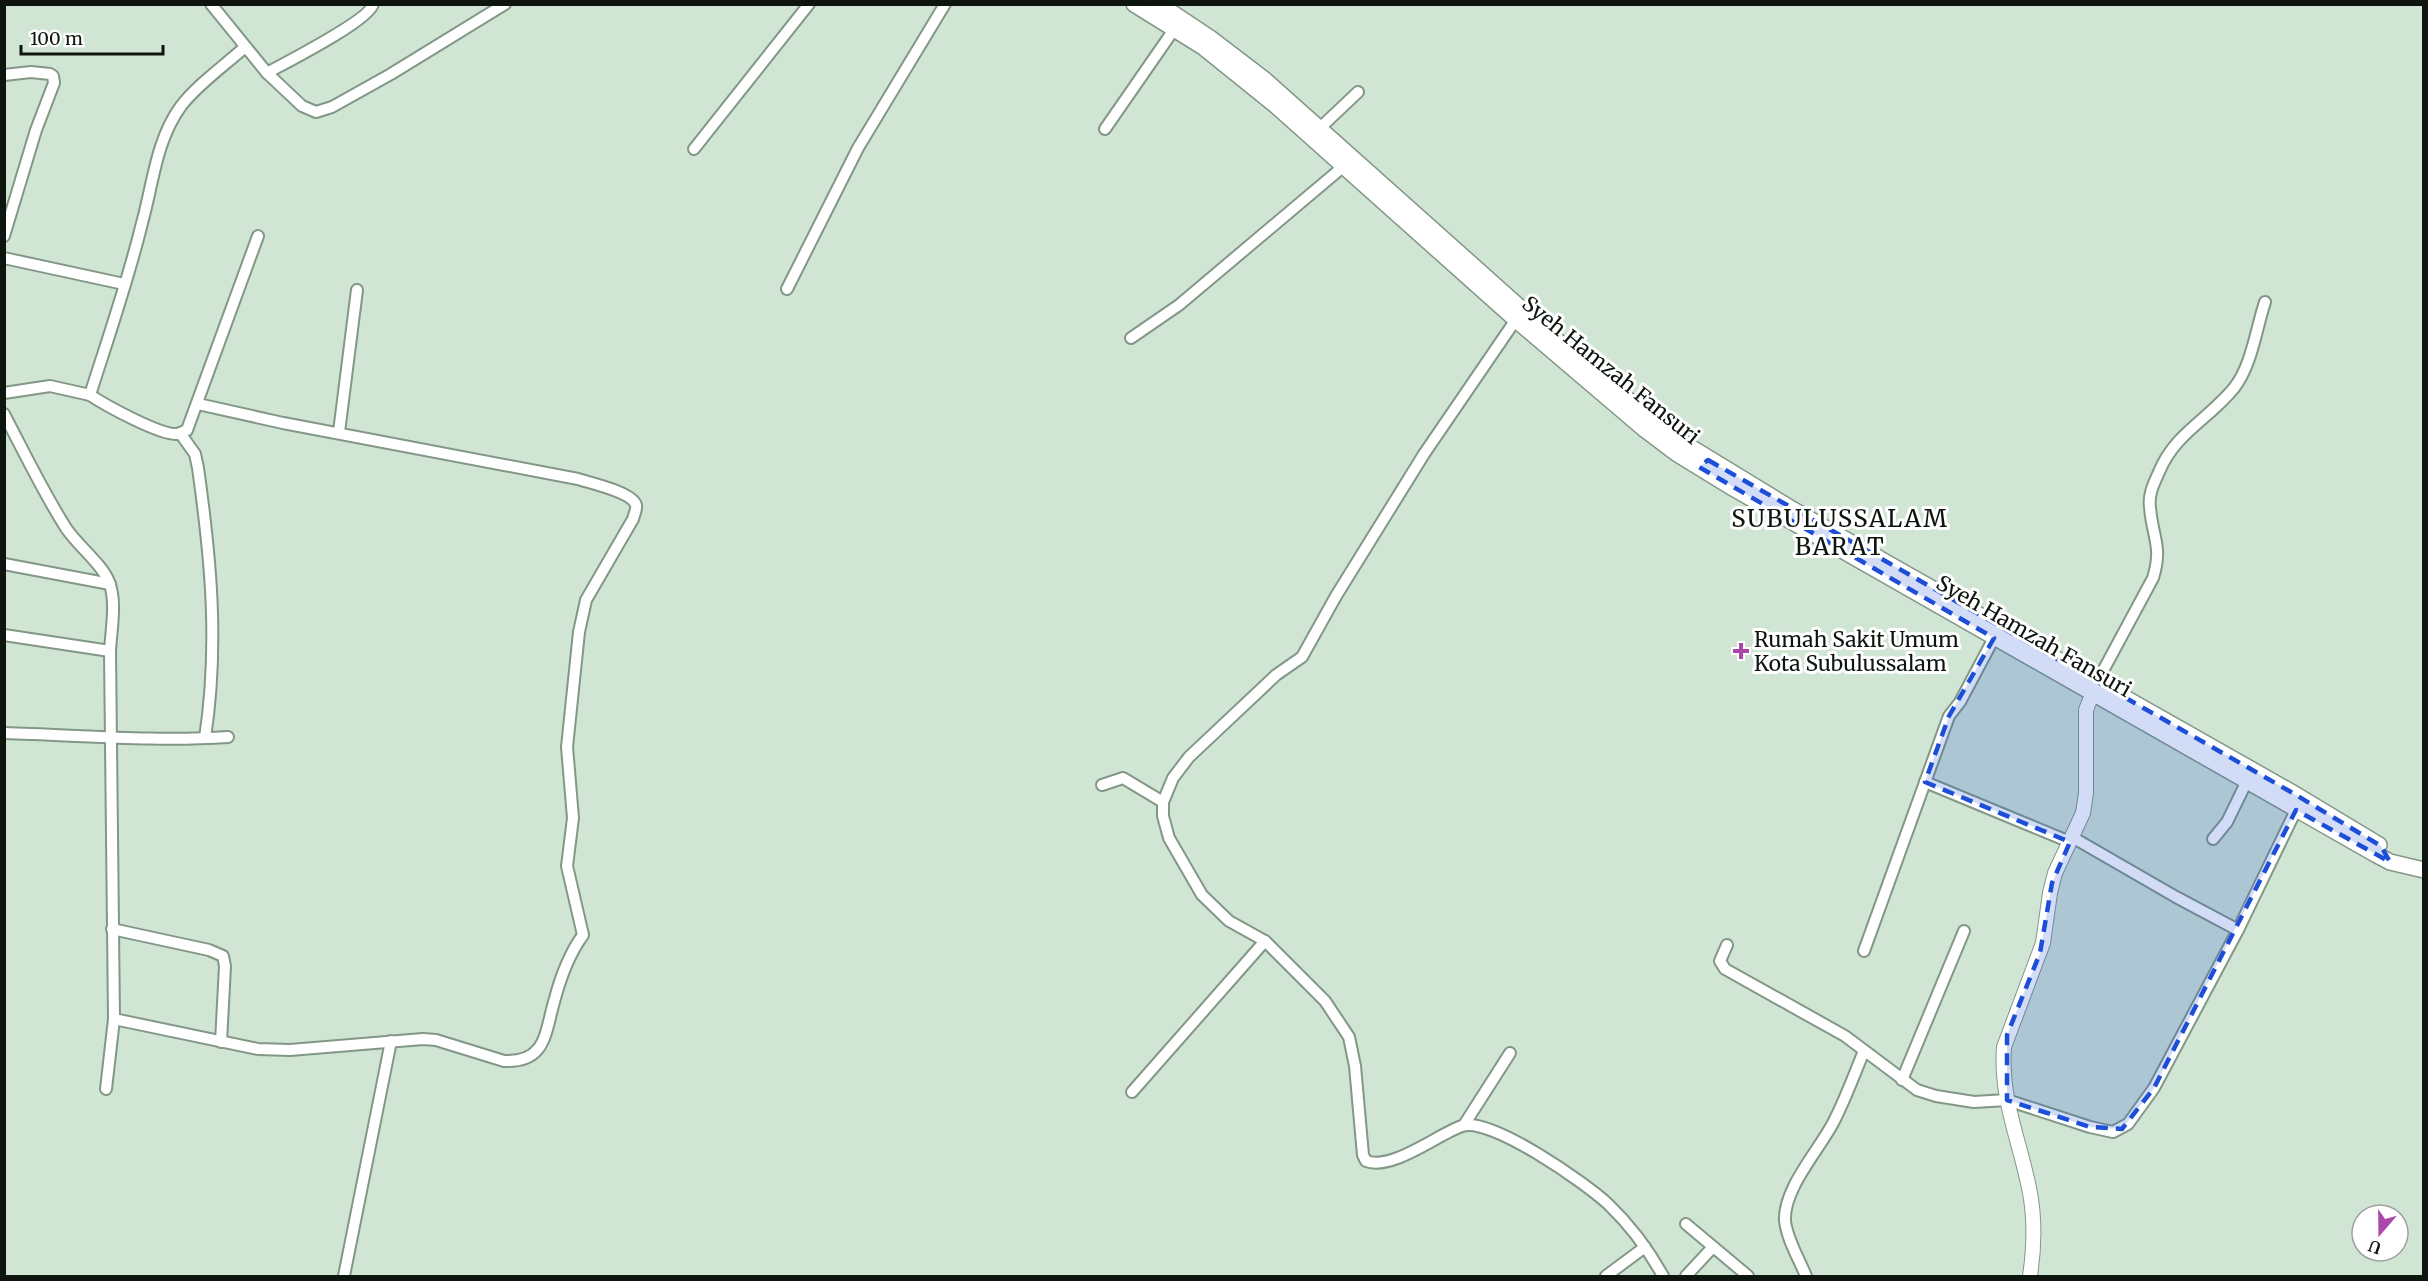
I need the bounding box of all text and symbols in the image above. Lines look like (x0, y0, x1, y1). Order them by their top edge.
scale bar (21, 18, 164, 56)
text: 100 m (30, 27, 83, 50)
street label: Syeh Hamzah Fansuri (1517, 290, 1706, 450)
district label: SUBULUSSALAM BARAT (1731, 503, 1949, 562)
street label: Syeh Hamzah Fansuri (1932, 569, 2137, 703)
place label: Rumah Sakit Umum Kota Subulussalam (1754, 626, 1959, 677)
marker: Rumah Sakit Umum Kota Subulussalam (1732, 642, 1750, 660)
north arrow (2350, 1203, 2410, 1263)
text: U (2366, 1236, 2384, 1259)

